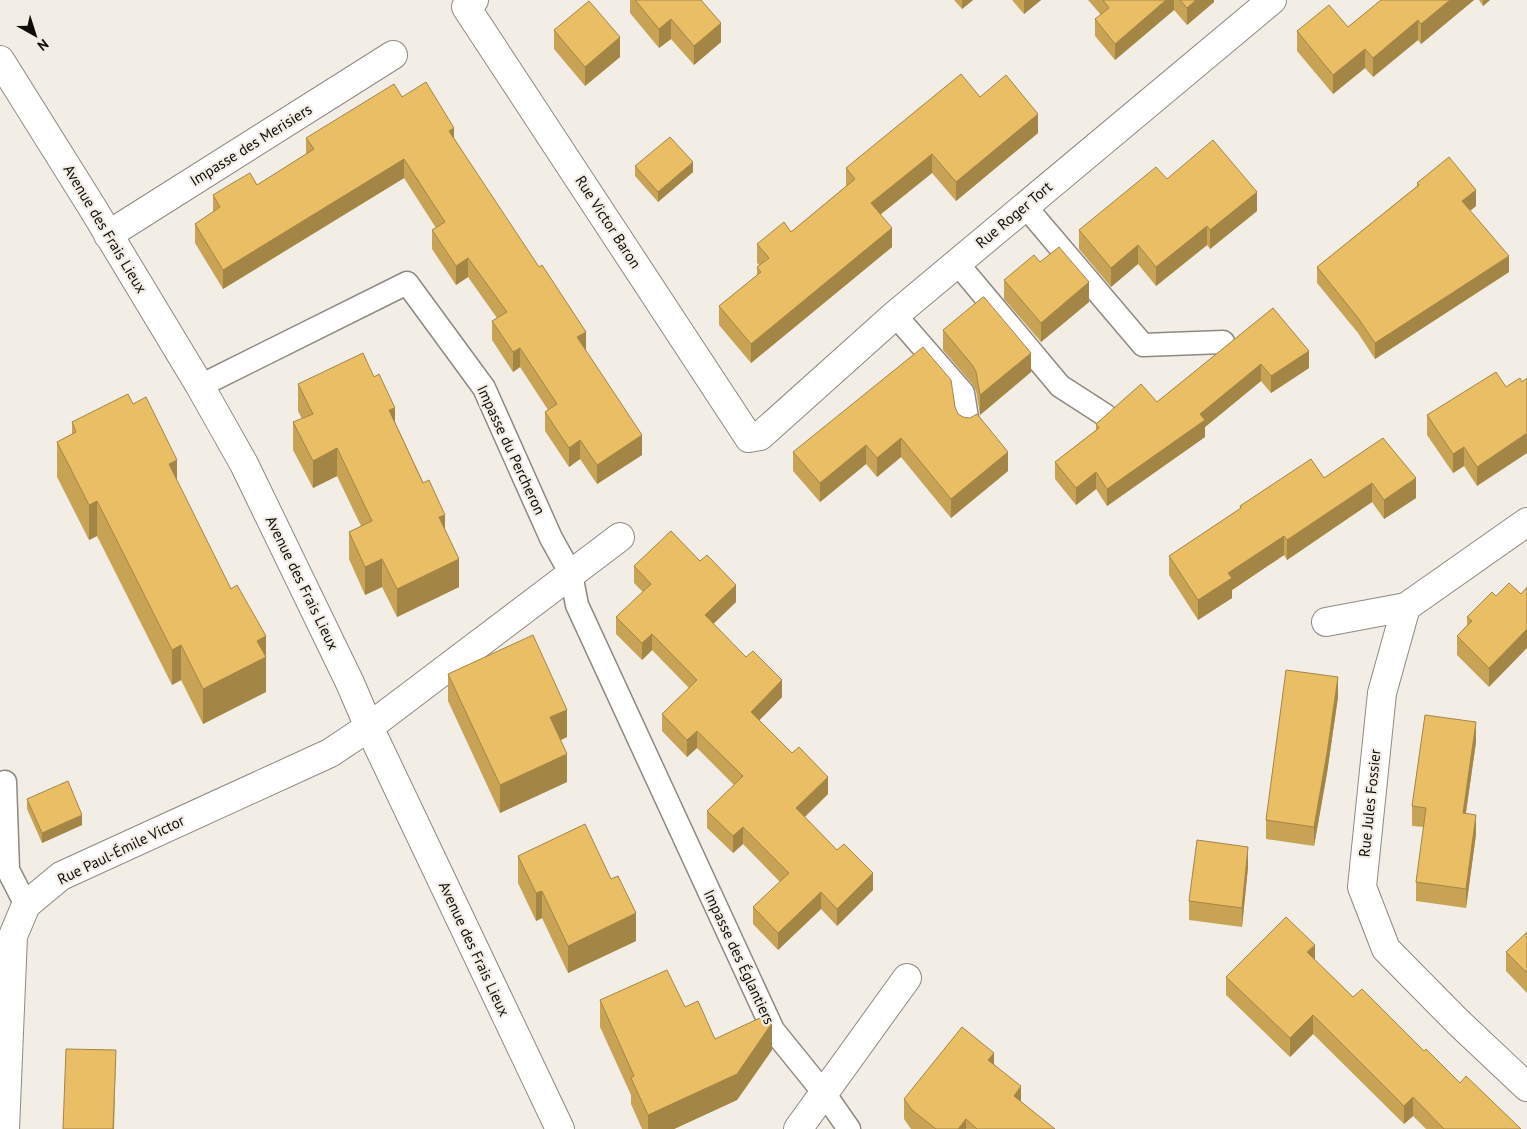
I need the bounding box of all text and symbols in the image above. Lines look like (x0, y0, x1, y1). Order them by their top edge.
north arrow (10, 10, 60, 60)
text: N (34, 35, 52, 55)
street label: Impasse des Merisiers (186, 99, 315, 190)
street label: Avenue des Frais Lieux (60, 161, 151, 297)
street label: Rue Victor Baron (571, 172, 646, 272)
street label: Rue Roger Tort (972, 177, 1056, 252)
street label: Impasse du Percheron (473, 382, 550, 518)
street label: Avenue des Frais Lieux (262, 513, 343, 653)
street label: Rue Jules Fossier (1354, 748, 1385, 858)
street label: Rue Paul-Émile Victor (54, 811, 187, 889)
street label: Avenue des Frais Lieux (435, 878, 514, 1020)
street label: Impasse des Églantiers (700, 886, 779, 1027)

